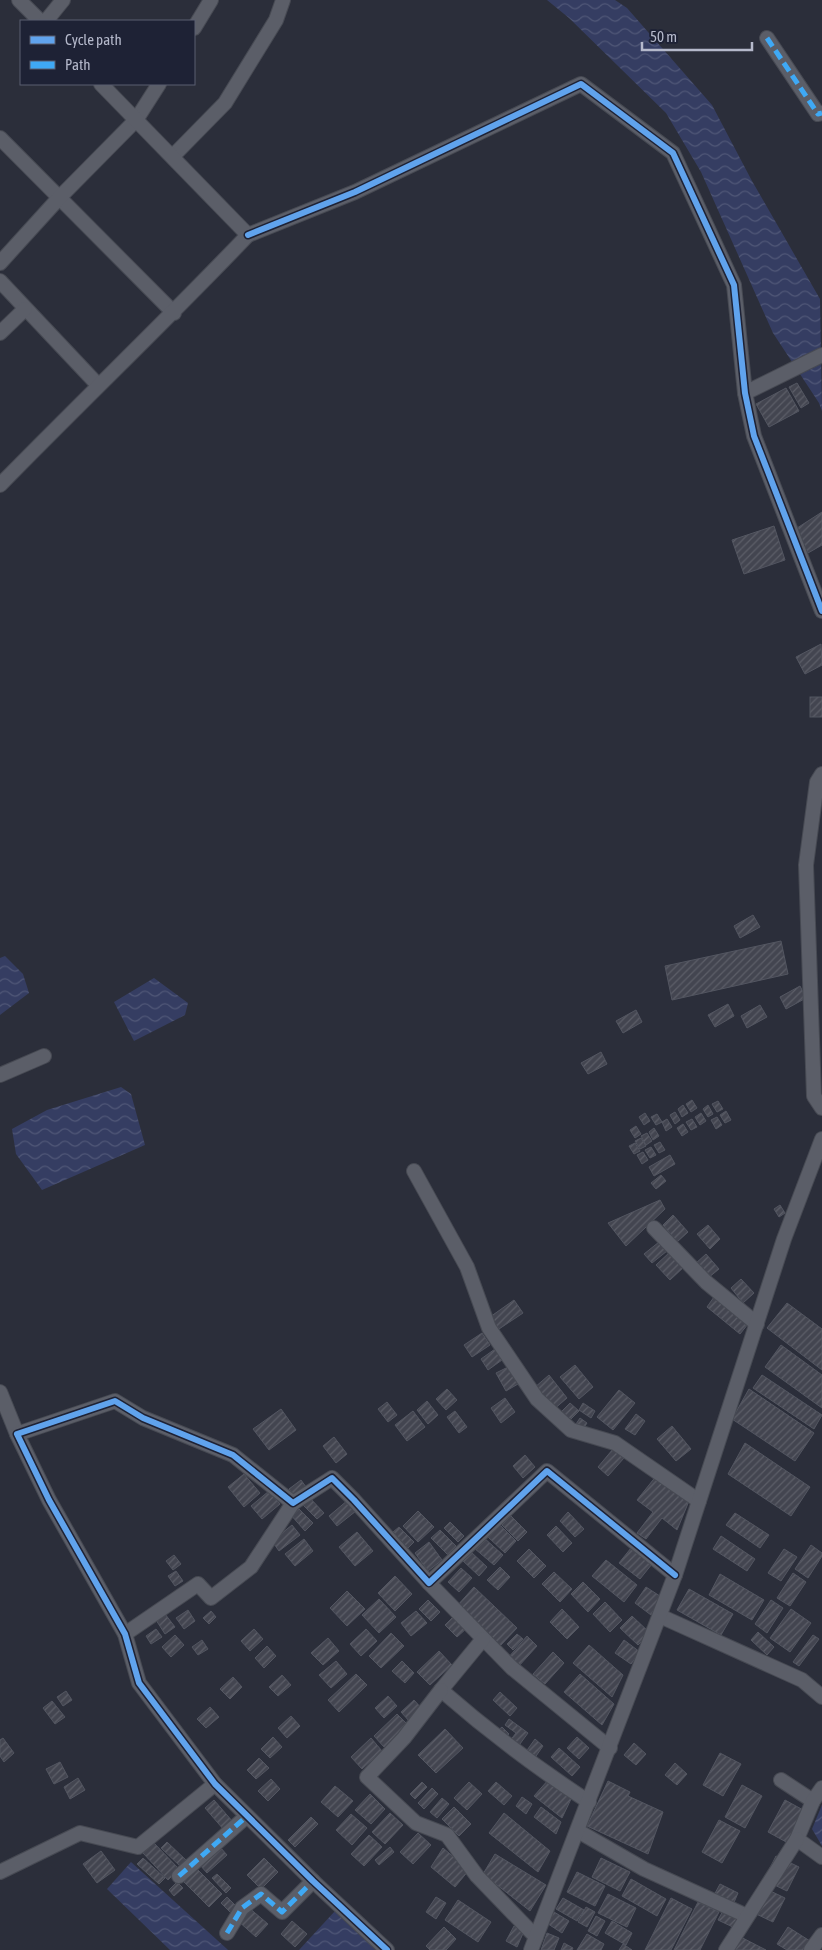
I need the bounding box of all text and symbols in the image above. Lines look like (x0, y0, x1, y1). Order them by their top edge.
legend (20, 20, 195, 85)
scale bar (642, 20, 752, 52)
text: 50 m (650, 28, 677, 45)
text: Cycle path (65, 31, 122, 48)
text: Path (65, 56, 91, 73)

